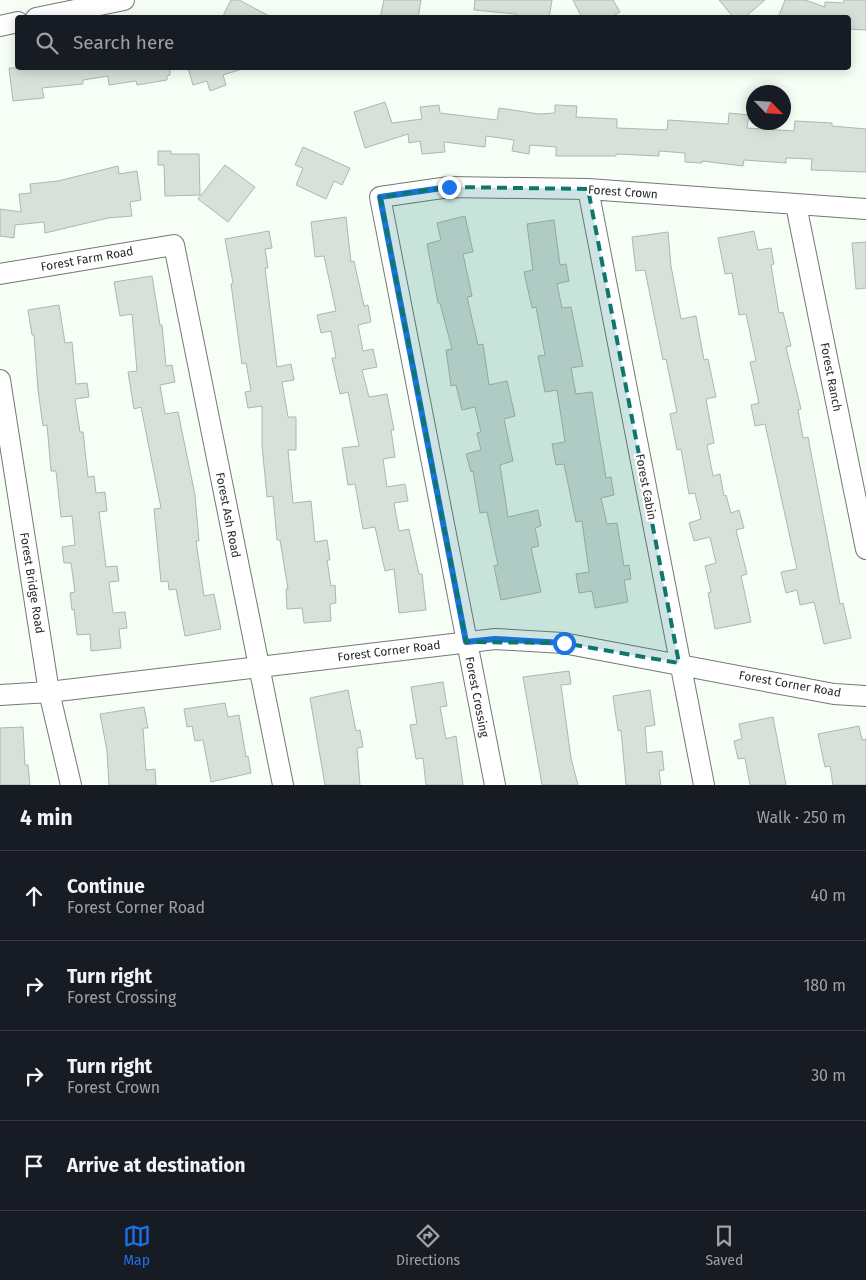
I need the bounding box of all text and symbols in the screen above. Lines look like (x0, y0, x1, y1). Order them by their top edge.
search box (15, 15, 851, 70)
icon: search (33, 29, 61, 57)
text: Search here (73, 31, 174, 54)
north arrow (746, 85, 791, 130)
route end (438, 176, 461, 199)
street label: Forest Crown (588, 183, 658, 201)
street label: Forest Farm Road (40, 244, 134, 274)
street label: Forest Ranch (817, 341, 845, 413)
street label: Forest Cabin (633, 453, 659, 521)
street label: Forest Ash Road (213, 471, 243, 559)
street label: Forest Bridge Road (17, 531, 47, 635)
route start (553, 632, 576, 655)
street label: Forest Corner Road (337, 638, 441, 664)
street label: Forest Crossing (462, 655, 492, 739)
street label: Forest Corner Road (738, 668, 842, 700)
text: 4 min (20, 805, 73, 831)
text: Walk · 250 m (757, 808, 846, 827)
text: Continue (67, 875, 145, 898)
icon: ahead (20, 882, 48, 910)
text: 40 m (811, 886, 846, 905)
text: Forest Corner Road (67, 898, 205, 917)
text: Turn right (67, 965, 152, 988)
icon: right (20, 972, 48, 1000)
text: 180 m (803, 976, 846, 995)
text: Forest Crossing (67, 988, 176, 1007)
text: Turn right (67, 1055, 152, 1078)
icon: right (20, 1062, 48, 1090)
text: 30 m (811, 1066, 846, 1085)
text: Forest Crown (67, 1078, 160, 1097)
icon: arrive (20, 1152, 48, 1180)
text: Arrive at destination (67, 1154, 246, 1177)
tab: Map (123, 1222, 151, 1269)
tab: Directions (396, 1222, 460, 1269)
tab: Saved (705, 1222, 743, 1269)

